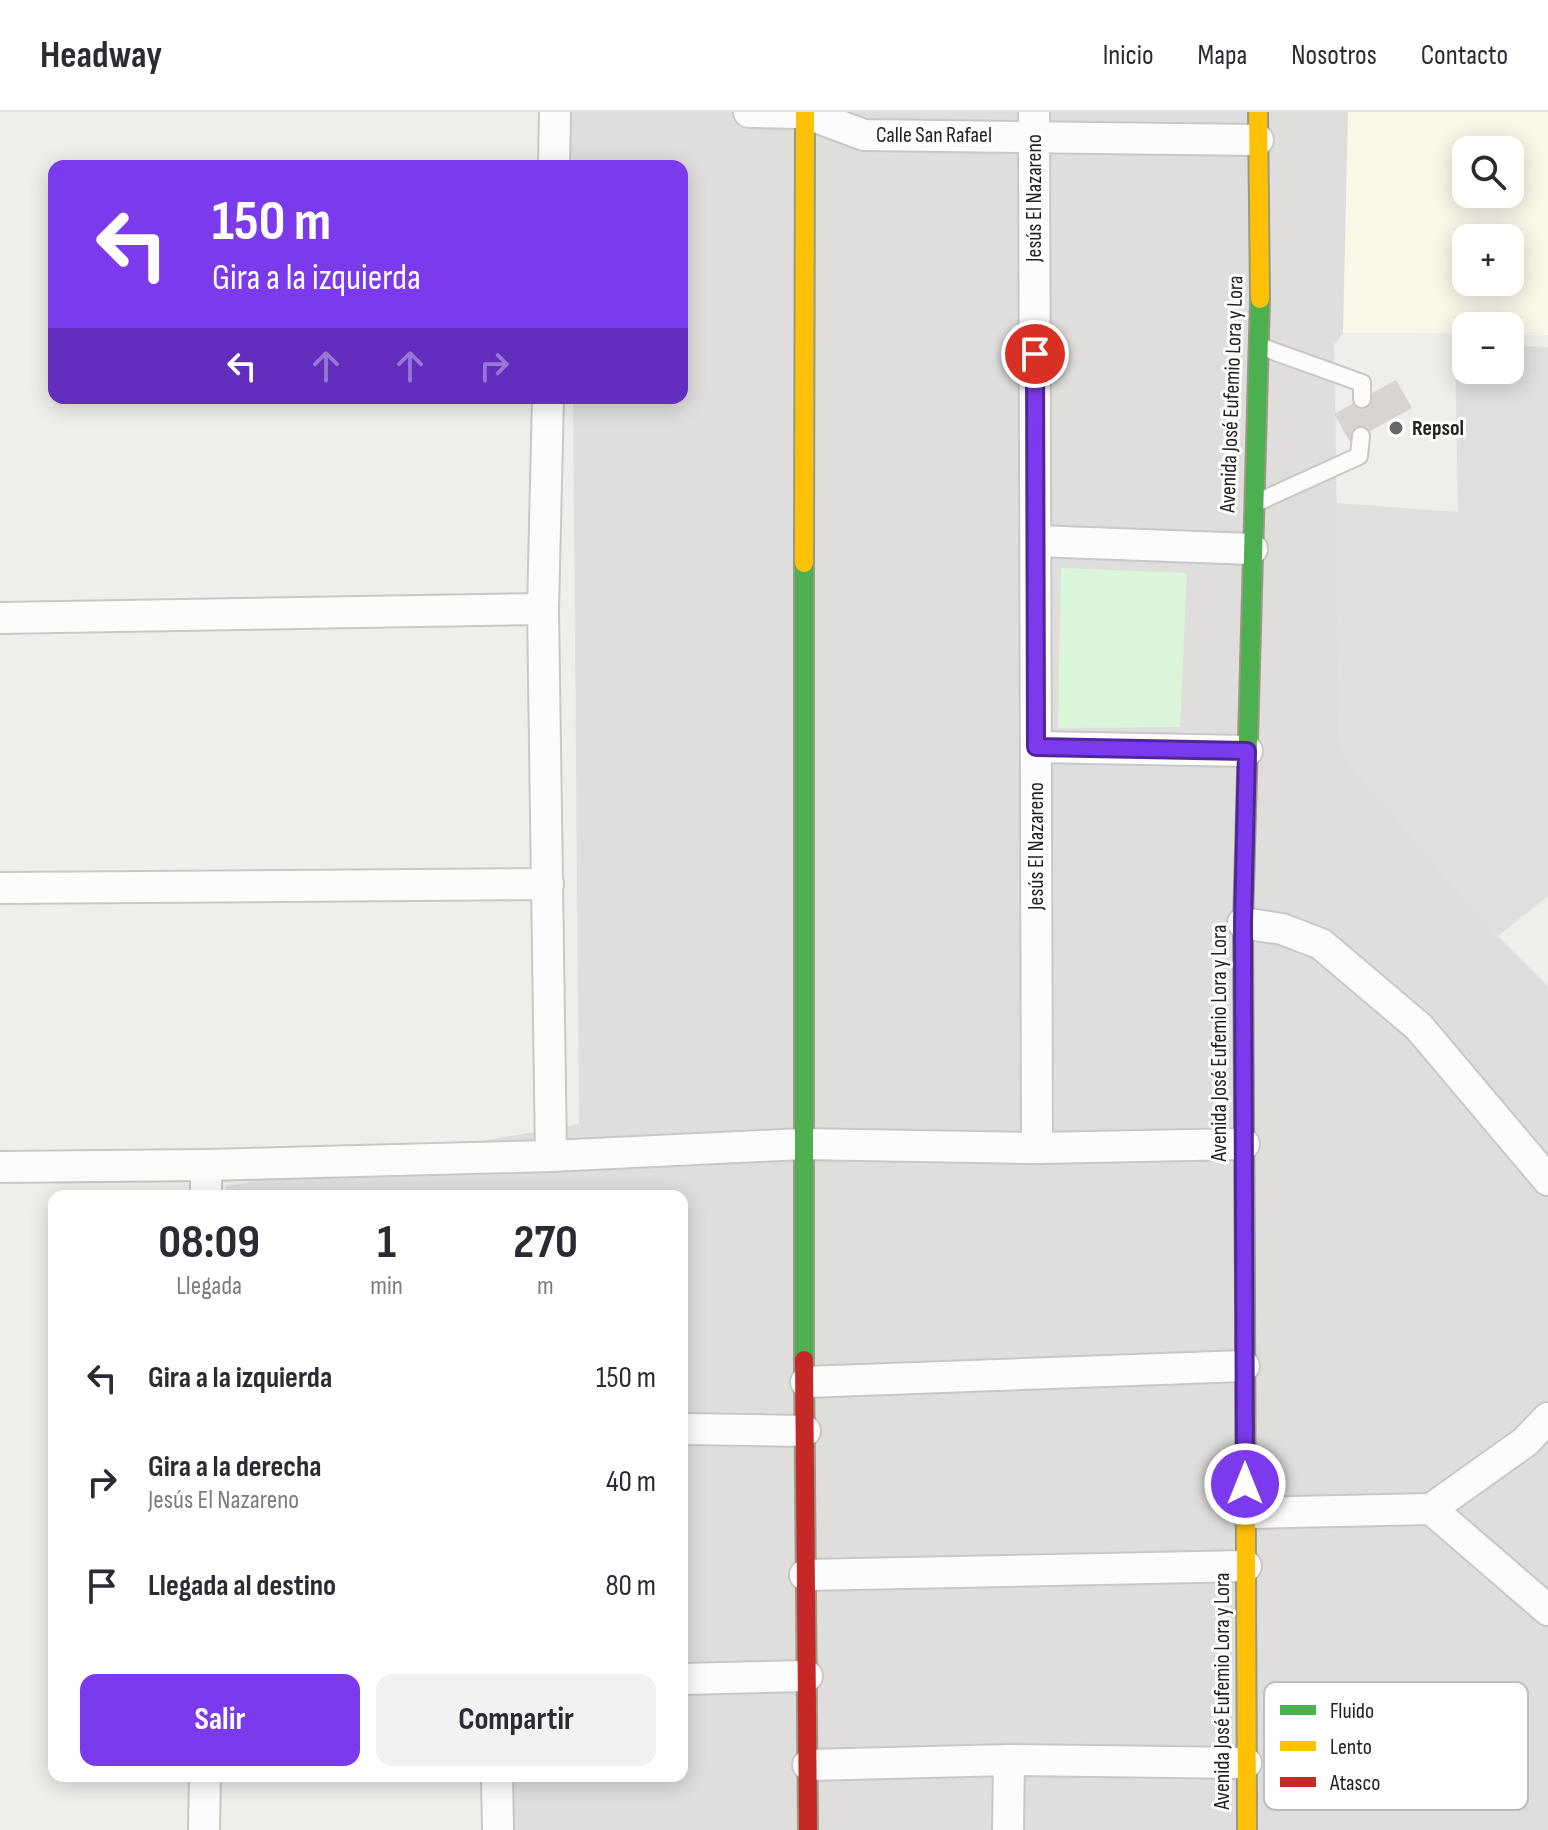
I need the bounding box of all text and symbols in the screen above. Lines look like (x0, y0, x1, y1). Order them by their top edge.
text: Headway (40, 33, 162, 78)
text: Inicio (1103, 39, 1154, 72)
text: Mapa (1198, 39, 1247, 72)
text: Nosotros (1291, 39, 1377, 72)
text: Contacto (1421, 39, 1508, 72)
street label: Calle San Rafael (876, 122, 992, 149)
street label: Jesús El Nazareno (1021, 134, 1048, 263)
map controls (1452, 136, 1524, 384)
button: search (1452, 136, 1524, 208)
text: 150 m (212, 189, 331, 256)
icon: left (80, 192, 184, 296)
button: + (1452, 224, 1524, 296)
text: Gira a la izquierda (212, 257, 421, 300)
street label: Avenida José Eufemio Lora y Lora (1214, 275, 1250, 514)
button: − (1452, 312, 1524, 384)
pin (1001, 320, 1069, 388)
icon: arrive (1013, 332, 1057, 376)
icon: left (220, 344, 264, 388)
icon: ahead (304, 344, 348, 388)
icon: ahead (388, 344, 432, 388)
icon: right (472, 344, 516, 388)
place label: Repsol (1412, 415, 1464, 442)
marker: Repsol (1387, 419, 1405, 437)
street label: Jesús El Nazareno (1023, 782, 1050, 911)
street label: Avenida José Eufemio Lora y Lora (1206, 924, 1233, 1163)
text: 08:09 (158, 1214, 260, 1271)
text: 1 (377, 1214, 396, 1271)
text: 270 (513, 1214, 578, 1271)
text: Llegada (176, 1271, 242, 1302)
text: min (370, 1271, 403, 1302)
text: m (537, 1271, 554, 1302)
icon: left (80, 1356, 124, 1400)
text: Gira a la izquierda (148, 1360, 332, 1396)
text: 150 m (596, 1360, 656, 1396)
position arrow (1203, 1442, 1287, 1526)
text: Gira a la derecha (148, 1449, 322, 1485)
icon: right (80, 1460, 124, 1504)
text: 40 m (606, 1464, 656, 1500)
text: Jesús El Nazareno (148, 1485, 299, 1516)
icon: arrive (80, 1564, 124, 1608)
text: Llegada al destino (148, 1568, 336, 1604)
text: 80 m (605, 1568, 656, 1604)
street label: Avenida José Eufemio Lora y Lora (1209, 1572, 1236, 1811)
button: Salir (80, 1674, 360, 1766)
button: Compartir (376, 1674, 656, 1766)
legend (1264, 1682, 1528, 1810)
text: Fluido (1330, 1698, 1374, 1725)
text: Lento (1330, 1734, 1372, 1761)
text: Atasco (1329, 1770, 1380, 1797)

